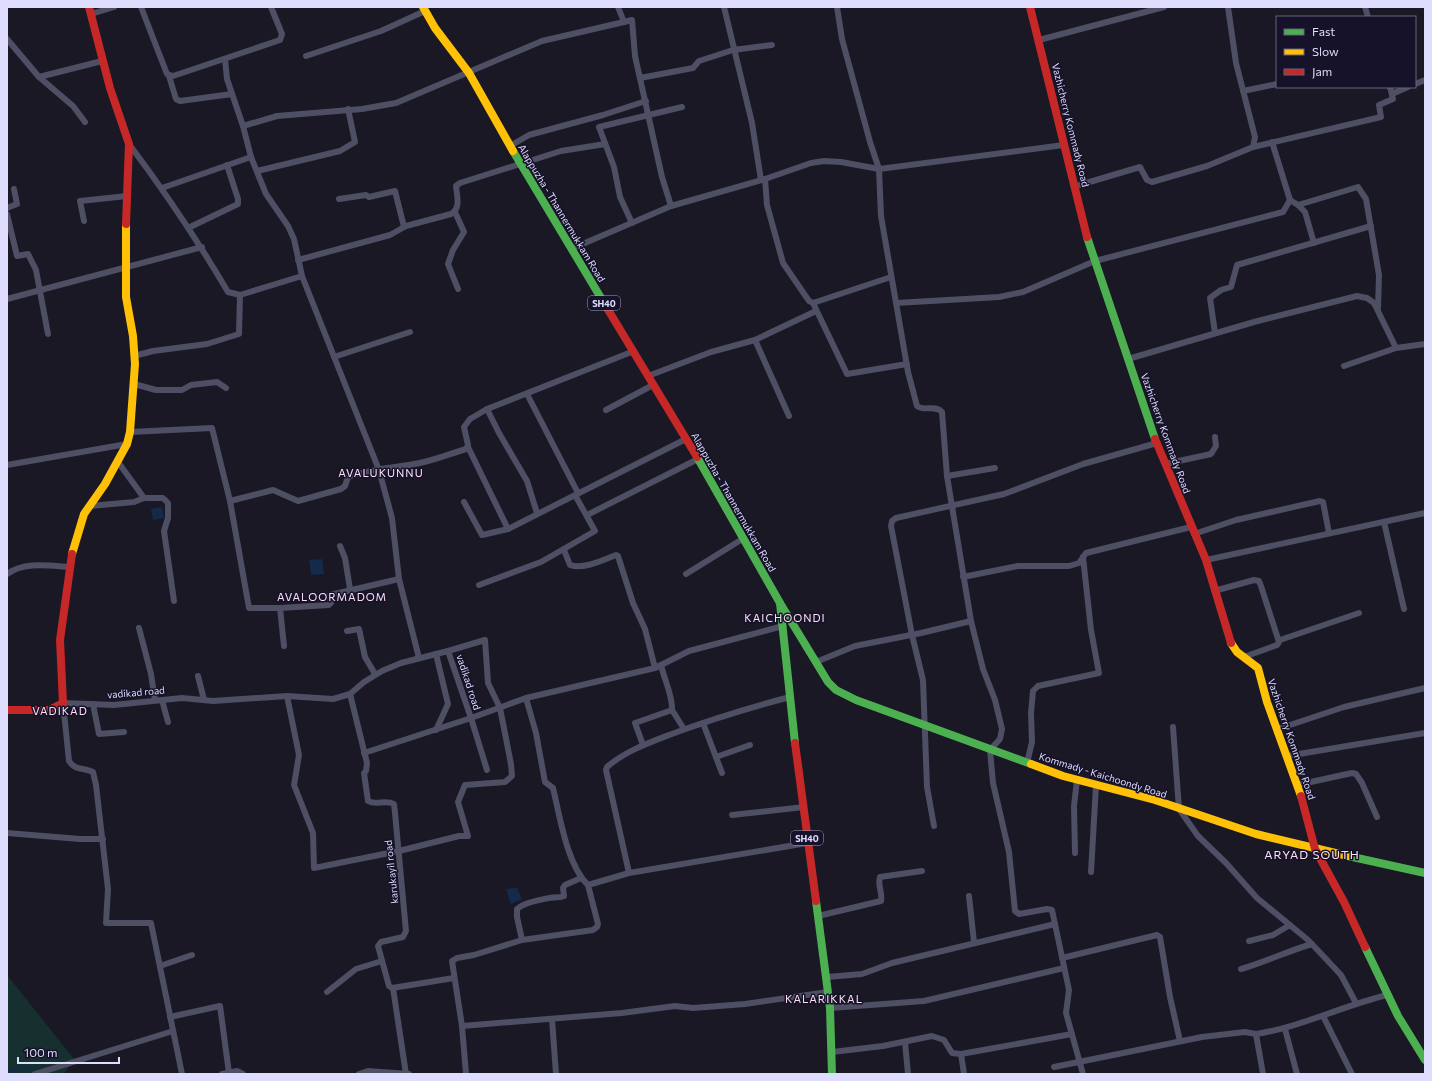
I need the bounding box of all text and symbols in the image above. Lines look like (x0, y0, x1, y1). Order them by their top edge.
legend (1276, 16, 1416, 88)
text: Fast (1312, 24, 1335, 38)
text: Slow (1312, 44, 1339, 58)
street label: Vazhicherry Kommady Road (1050, 62, 1092, 188)
text: Jam (1312, 64, 1332, 79)
street label: Alappuzha - Thannermukkam Road (516, 142, 608, 284)
road number: SH40 (588, 296, 620, 310)
street label: Vazhicherry Kommady Road (1139, 371, 1193, 495)
street label: Alappuzha - Thannermukkam Road (689, 430, 779, 574)
district label: AVALUKUNNU (338, 466, 424, 479)
district label: AVALOORMADOM (277, 590, 387, 603)
district label: KAICHOONDI (744, 611, 826, 624)
street label: vadikad road (454, 653, 484, 712)
street label: Vazhicherry Kommady Road (1266, 677, 1318, 801)
street label: vadikad road (107, 683, 166, 700)
district label: VADIKAD (32, 704, 88, 717)
street label: Kommady - Kaichoondy Road (1038, 750, 1169, 800)
road number: SH40 (791, 831, 823, 845)
street label: karukayil road (382, 839, 400, 904)
district label: ARYAD SOUTH (1264, 847, 1360, 861)
district label: KALARIKKAL (785, 992, 863, 1005)
scale bar (18, 1039, 119, 1065)
text: 100 m (24, 1045, 58, 1059)

